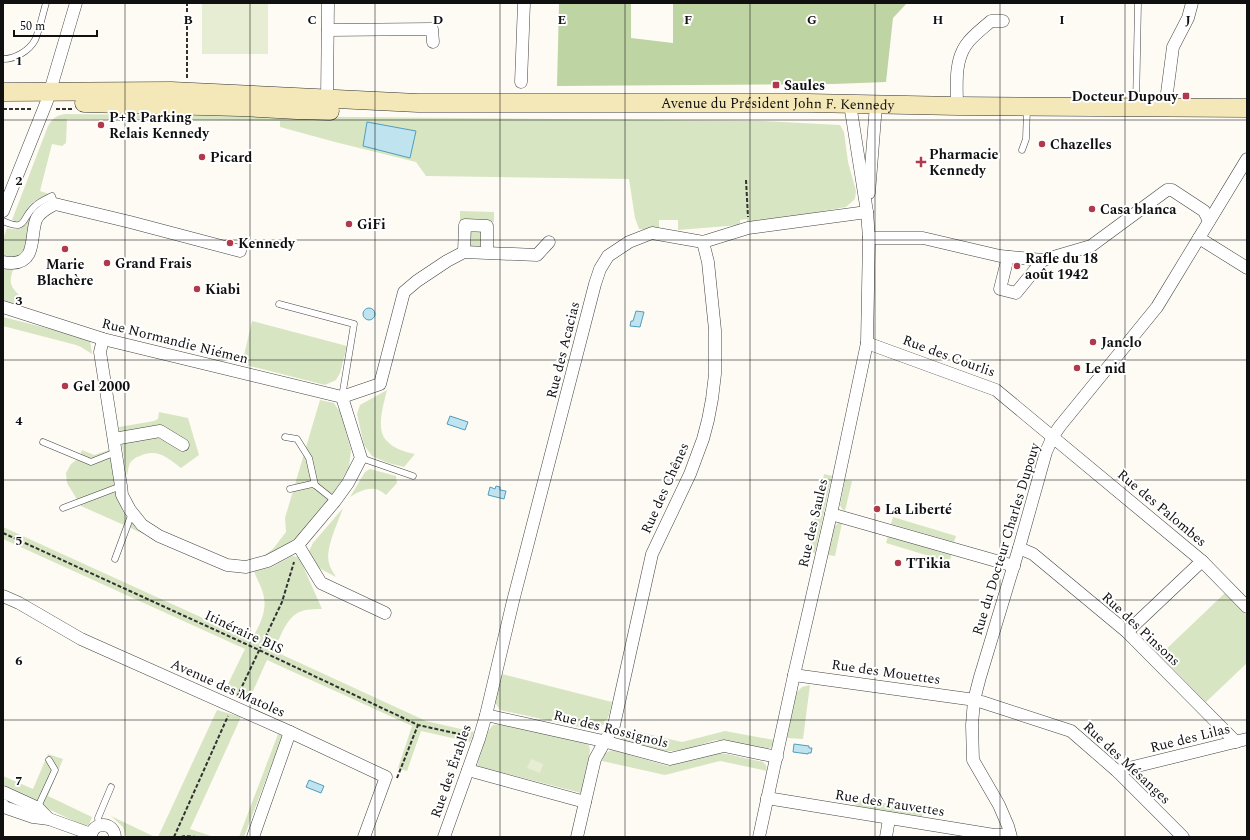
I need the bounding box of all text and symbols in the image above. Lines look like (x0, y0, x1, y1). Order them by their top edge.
text: B (183, 10, 193, 30)
text: C (307, 10, 317, 30)
text: D (433, 10, 443, 30)
text: E (558, 10, 567, 30)
text: F (684, 10, 692, 30)
text: G (807, 10, 817, 30)
text: H (933, 10, 944, 30)
text: I (1059, 10, 1065, 30)
text: J (1185, 10, 1191, 30)
scale bar (14, 12, 97, 38)
text: 50 m (20, 17, 45, 36)
text: 1 (15, 51, 23, 71)
place label: Saules (784, 75, 825, 96)
marker: Saules (771, 80, 781, 90)
place label: Docteur Dupouy (1071, 86, 1179, 107)
marker: Docteur Dupouy (1181, 91, 1191, 101)
street label: Avenue du Président John F. Kennedy (661, 92, 896, 115)
place label: P+R Parking Relais Kennedy (109, 107, 210, 144)
marker: P+R Parking Relais Kennedy (96, 120, 106, 130)
place label: Chazelles (1050, 134, 1112, 155)
marker: Chazelles (1037, 139, 1047, 149)
place label: Pharmacie Kennedy (929, 144, 999, 181)
place label: Picard (210, 147, 252, 168)
marker: Picard (197, 152, 207, 162)
marker: Pharmacie Kennedy (916, 157, 926, 167)
text: 2 (15, 171, 23, 191)
place label: Casa blanca (1100, 199, 1177, 220)
marker: Casa blanca (1087, 204, 1097, 214)
place label: GiFi (357, 214, 386, 235)
marker: GiFi (344, 219, 354, 229)
place label: Kennedy (238, 233, 296, 254)
marker: Kennedy (225, 238, 235, 248)
marker: Marie Blachère (60, 244, 70, 254)
place label: Rafle du 18 août 1942 (1025, 248, 1098, 285)
place label: Grand Frais (115, 253, 192, 274)
place label: Marie Blachère (37, 254, 93, 291)
marker: Grand Frais (102, 258, 112, 268)
marker: Rafle du 18 août 1942 (1012, 261, 1022, 271)
place label: Kiabi (205, 279, 241, 300)
marker: Kiabi (192, 284, 202, 294)
text: 3 (15, 291, 23, 311)
street label: Rue des Acacias (541, 299, 585, 401)
street label: Rue Normandie Niémen (99, 313, 251, 369)
street label: Rue des Courlis (900, 330, 998, 382)
place label: Janclo (1101, 332, 1142, 353)
marker: Janclo (1088, 337, 1098, 347)
place label: Le nid (1085, 358, 1126, 379)
marker: Le nid (1072, 363, 1082, 373)
place label: Gel 2000 (73, 376, 130, 397)
marker: Gel 2000 (60, 381, 70, 391)
text: 4 (15, 411, 23, 431)
street label: Rue des Chênes (636, 439, 694, 537)
street label: Rue du Docteur Charles Dupouy (967, 439, 1046, 638)
street label: Rue des Palombes (1113, 464, 1211, 552)
street label: Rue des Saules (793, 476, 833, 570)
place label: La Liberté (885, 499, 952, 520)
marker: La Liberté (872, 504, 882, 514)
text: 5 (15, 531, 23, 551)
place label: TTikia (906, 553, 951, 574)
marker: TTikia (893, 558, 903, 568)
street label: Rue des Pinsons (1097, 587, 1185, 671)
street label: Itinéraire BIS (201, 605, 287, 659)
text: 6 (15, 651, 23, 671)
street label: Avenue des Matoles (167, 653, 289, 723)
street label: Rue des Mouettes (830, 654, 942, 690)
street label: Rue des Rossignols (551, 705, 671, 753)
street label: Rue des Mésanges (1079, 717, 1175, 809)
street label: Rue des Lilas (1148, 718, 1232, 758)
street label: Rue des Érables (425, 721, 477, 821)
text: 7 (15, 771, 23, 791)
street label: Rue des Fauvettes (834, 784, 946, 822)

